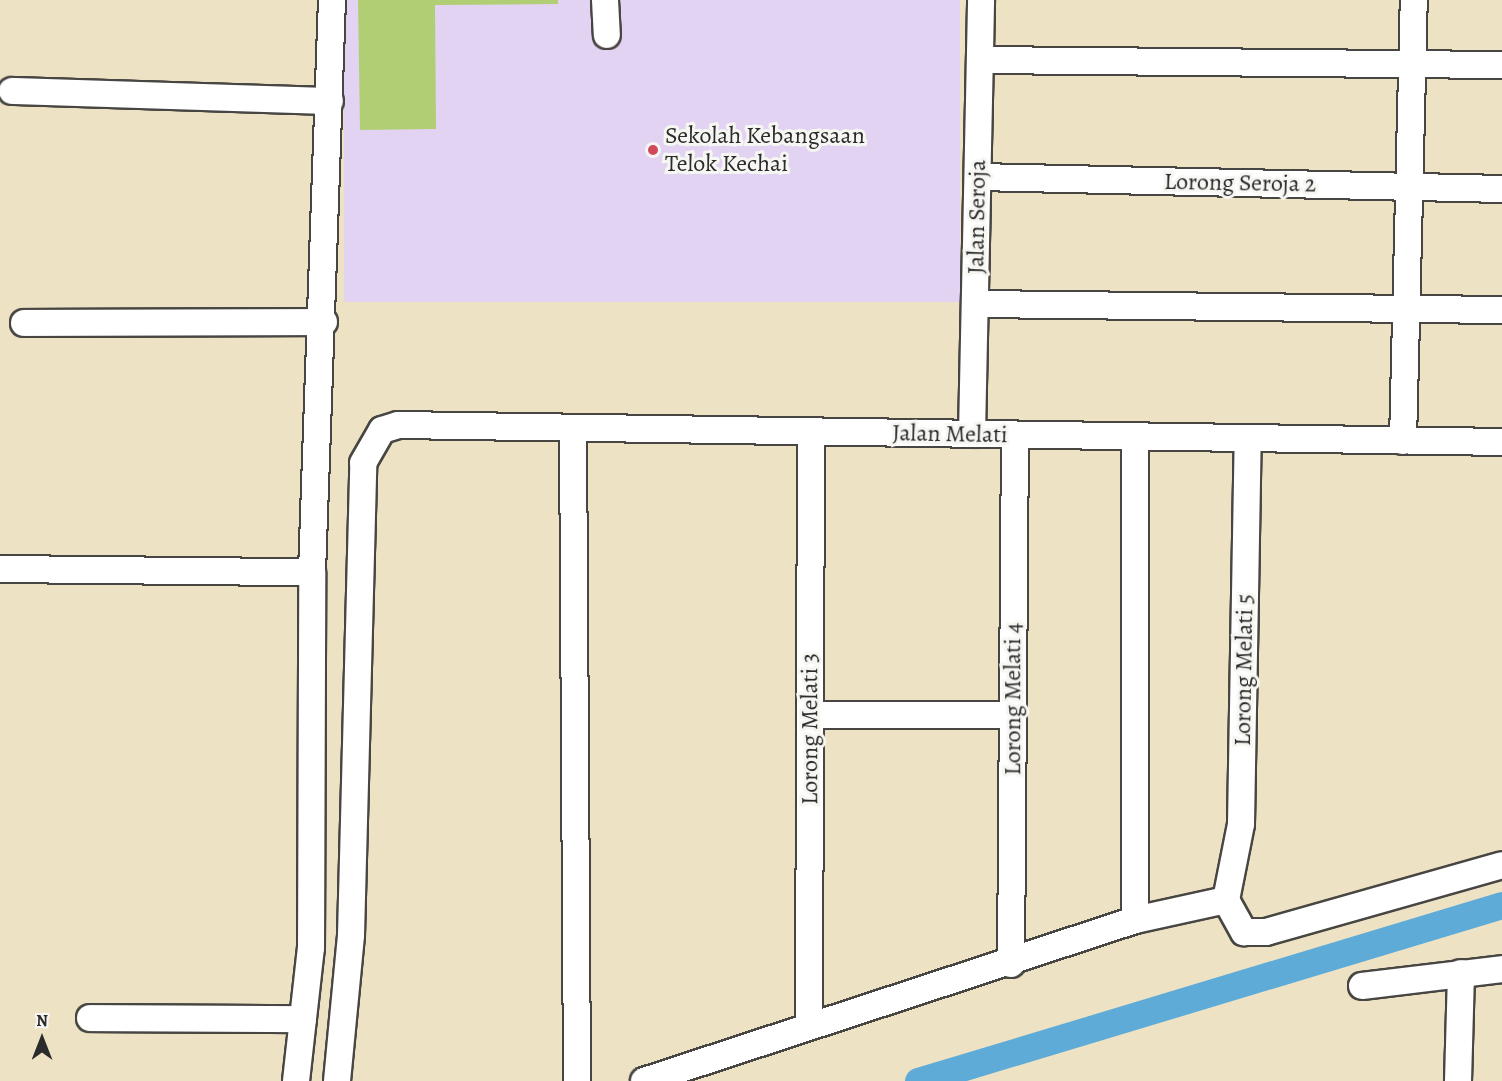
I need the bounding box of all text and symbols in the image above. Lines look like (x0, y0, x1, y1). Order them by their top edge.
place label: Sekolah Kebangsaan Telok Kechai (665, 122, 865, 178)
marker: Sekolah Kebangsaan Telok Kechai (646, 143, 660, 157)
street label: Jalan Seroja (962, 160, 992, 274)
street label: Lorong Seroja 2 (1164, 167, 1316, 199)
street label: Jalan Melati (892, 419, 1008, 449)
street label: Lorong Melati 5 (1228, 594, 1260, 746)
street label: Lorong Melati 4 (999, 623, 1027, 775)
street label: Lorong Melati 3 (796, 653, 824, 805)
north arrow (12, 1009, 72, 1069)
text: N (36, 1010, 48, 1032)

